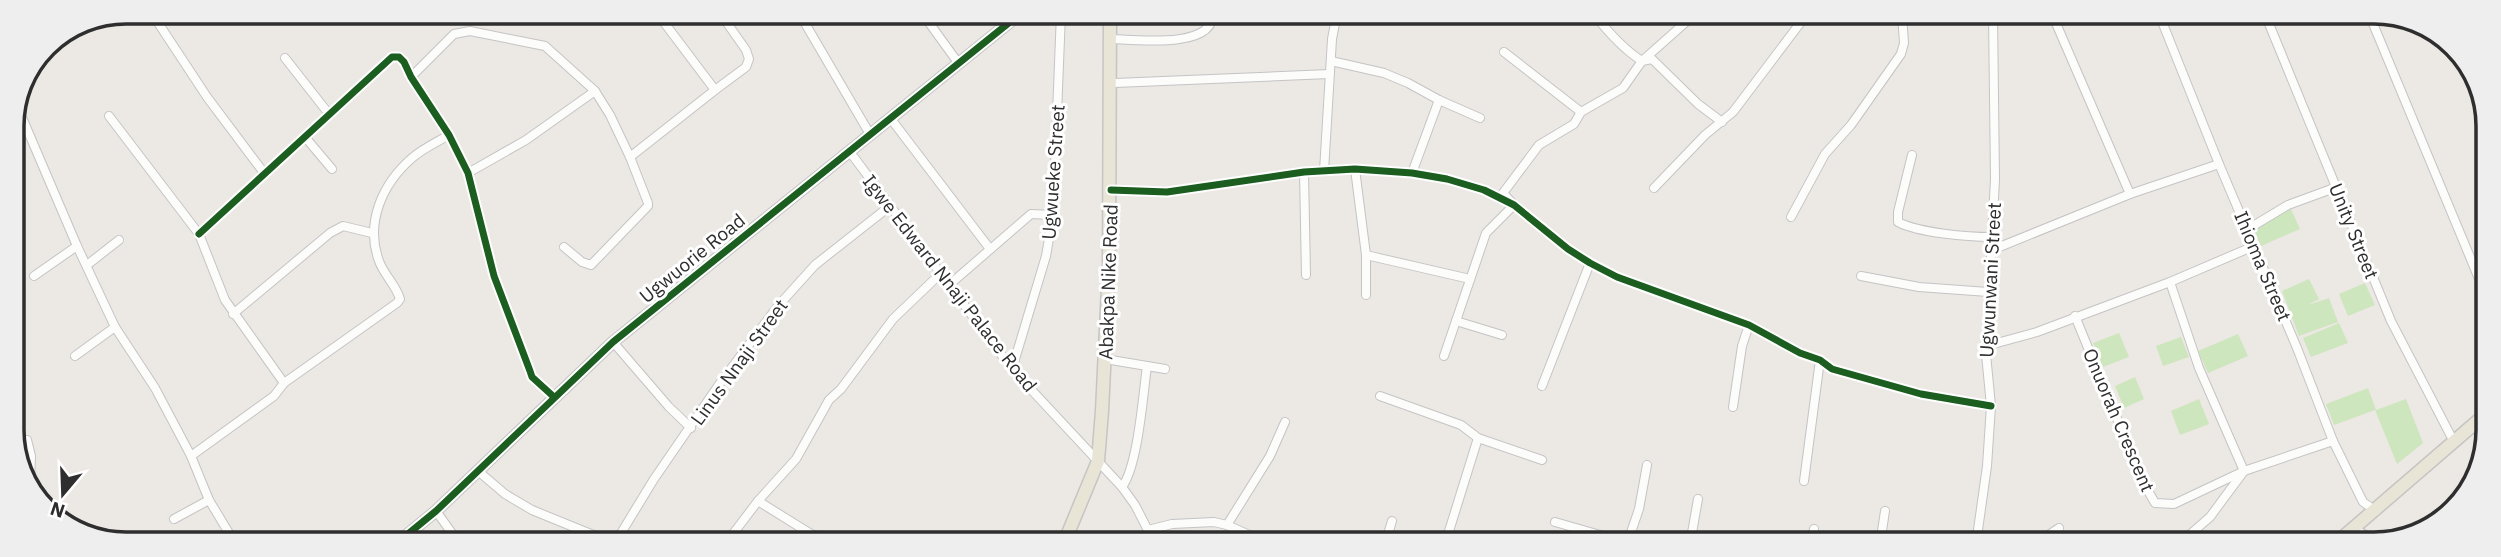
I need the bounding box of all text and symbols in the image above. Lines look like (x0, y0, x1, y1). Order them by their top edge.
street label: Ugwueke Street (1036, 104, 1070, 240)
street label: Igwe Edward Nnaji Palace Road (858, 170, 1042, 396)
street label: Unity Street (2324, 180, 2384, 282)
street label: Ugwunwani Street (1974, 202, 2006, 358)
street label: Abakpa Nike Road (1093, 204, 1123, 360)
street label: Ihioma Street (2229, 207, 2297, 325)
street label: Ugwuorie Road (634, 208, 750, 308)
street label: Linus Nnaji Street (685, 294, 793, 430)
street label: Onuorah Crescent (2078, 345, 2160, 495)
north arrow (28, 459, 98, 529)
text: N (47, 496, 68, 524)

